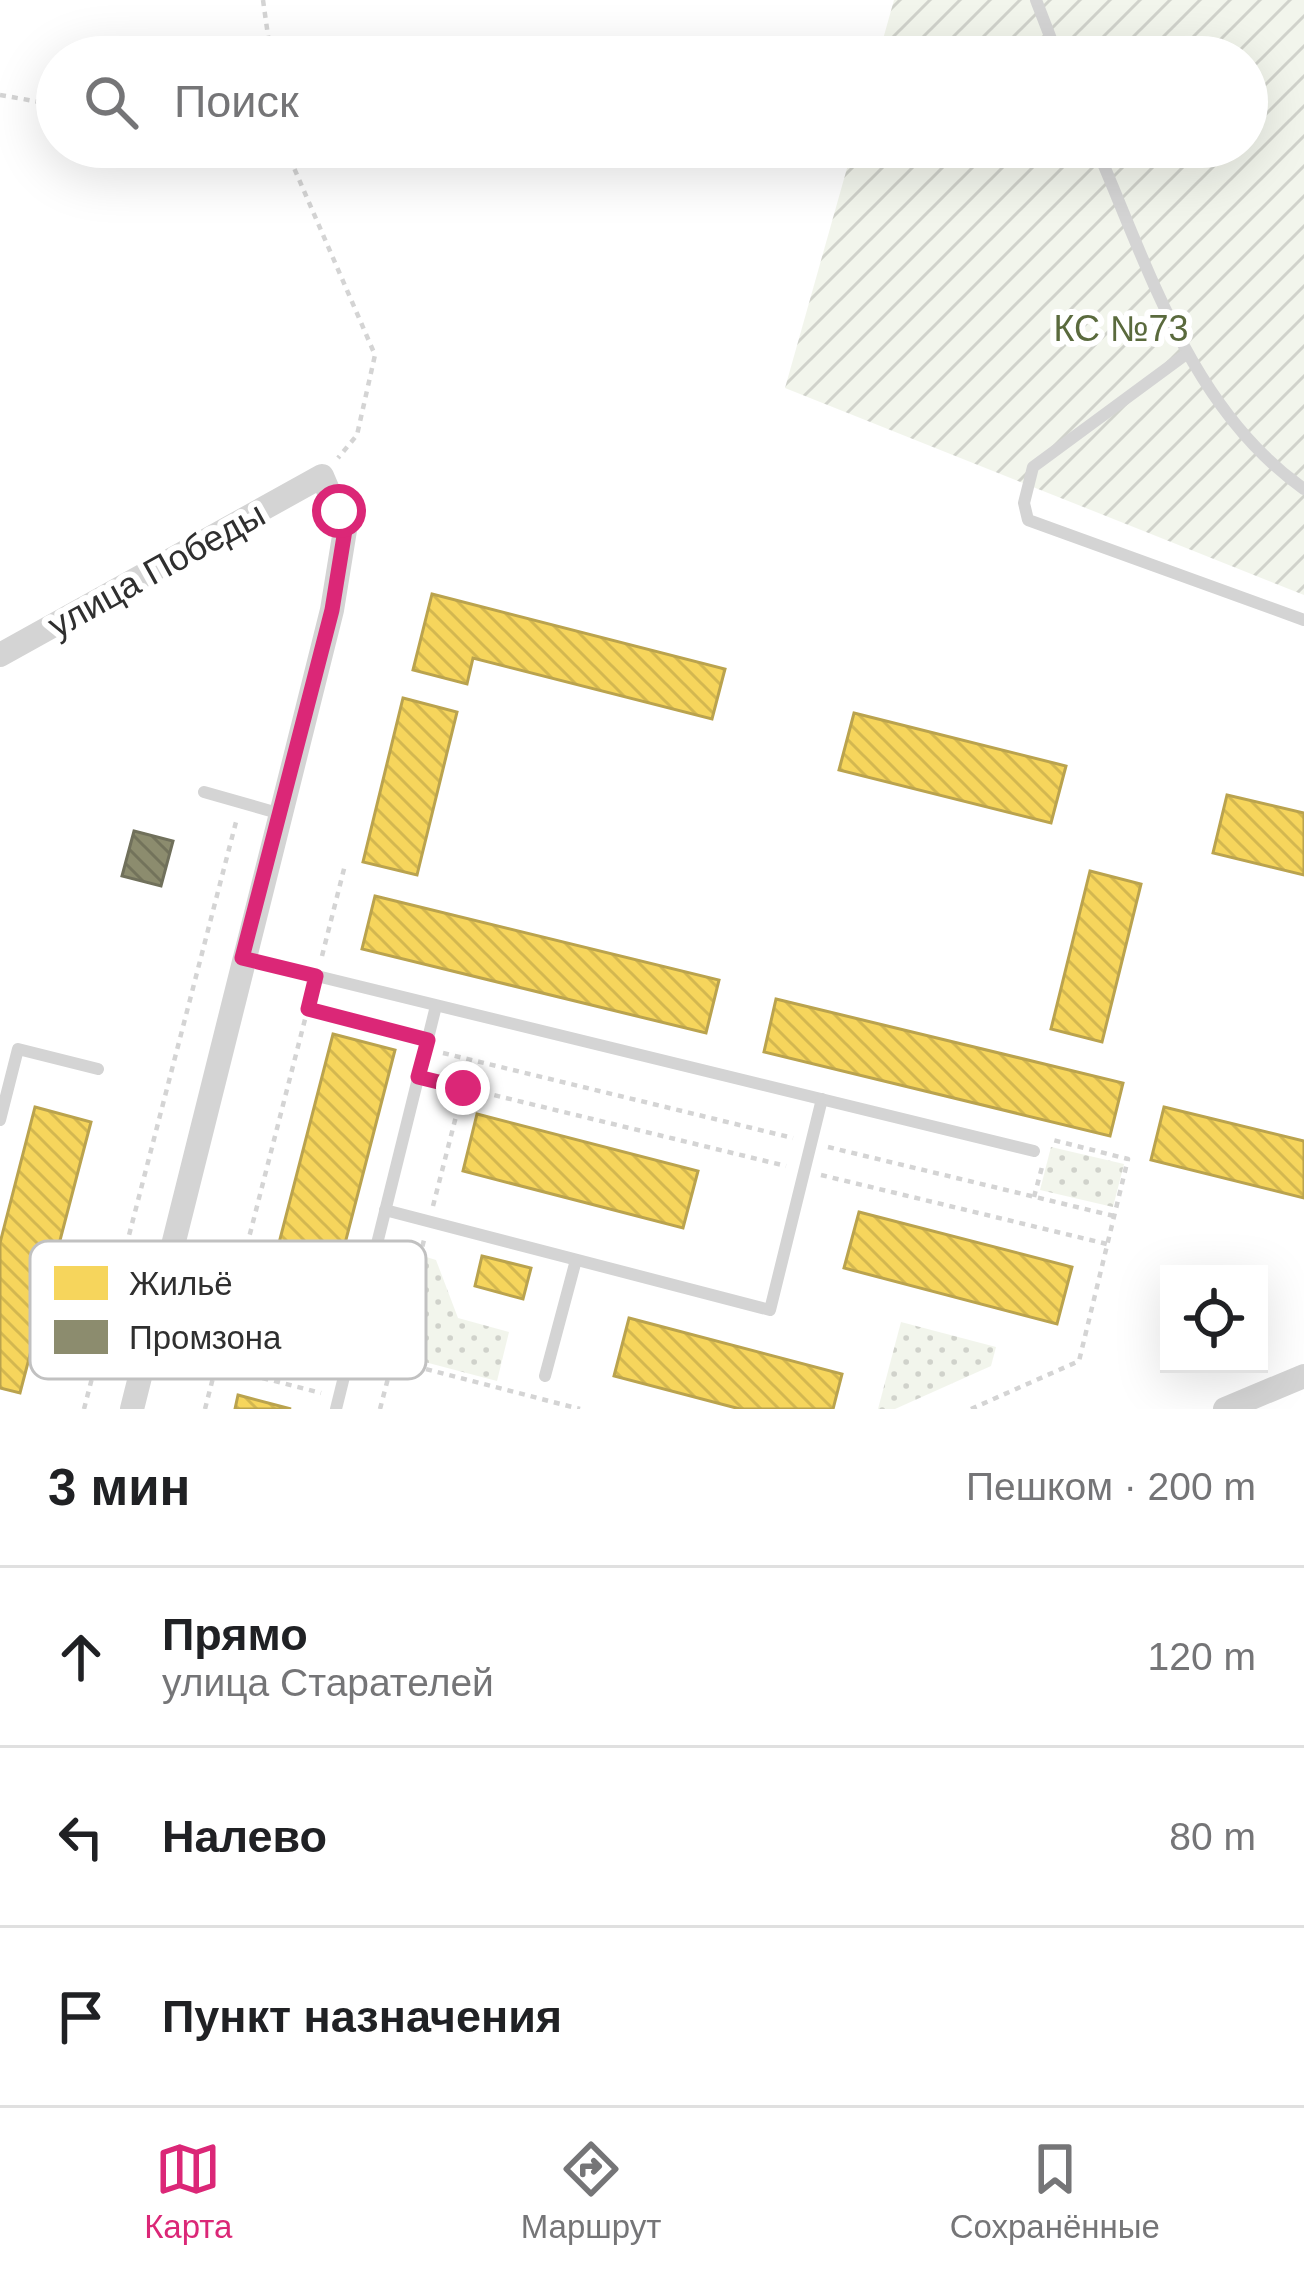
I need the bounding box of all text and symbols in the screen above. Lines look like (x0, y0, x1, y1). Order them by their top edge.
search box (36, 36, 1268, 168)
icon: search (78, 69, 144, 135)
text: Поиск (174, 76, 299, 127)
park label: КС №73 (1053, 308, 1189, 349)
route start (312, 484, 366, 538)
street label: улица Победы (41, 493, 272, 646)
route end (436, 1061, 490, 1115)
legend (30, 1241, 426, 1379)
text: Жильё (129, 1265, 233, 1302)
map controls (1160, 1265, 1268, 1373)
button: locate (1160, 1265, 1268, 1373)
text: Промзона (129, 1319, 282, 1356)
text: 3 мин (48, 1459, 190, 1516)
text: Пешком · 200 m (966, 1465, 1256, 1508)
text: Прямо (162, 1609, 308, 1660)
icon: ahead (48, 1624, 114, 1690)
text: 120 m (1148, 1635, 1256, 1678)
text: улица Старателей (162, 1661, 494, 1704)
icon: left (48, 1804, 114, 1870)
text: Налево (162, 1811, 327, 1862)
text: 80 m (1169, 1815, 1256, 1858)
icon: arrive (48, 1984, 114, 2050)
text: Пункт назначения (162, 1991, 562, 2042)
tab: Карта (144, 2136, 232, 2246)
tab: Маршрут (521, 2136, 661, 2246)
tab: Сохранённые (950, 2136, 1160, 2246)

